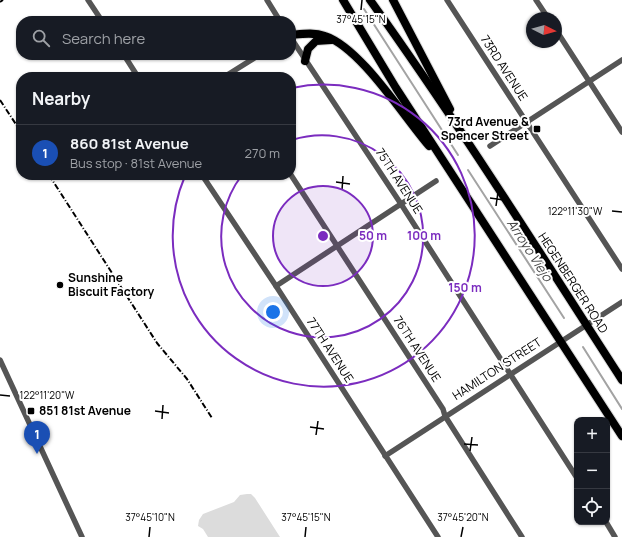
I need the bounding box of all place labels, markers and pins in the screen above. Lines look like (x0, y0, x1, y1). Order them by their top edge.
place label: 73rd Avenue & Spencer Street (441, 113, 529, 144)
marker: 73rd Avenue & Spencer Street (532, 124, 542, 134)
centre of rings (316, 229, 330, 243)
place label: Sunshine Biscuit Factory (68, 269, 155, 300)
marker: Sunshine Biscuit Factory (55, 280, 65, 290)
place label: 851 81st Avenue (39, 402, 131, 419)
marker: 851 81st Avenue (26, 406, 36, 416)
pin: 1 (24, 421, 50, 454)

